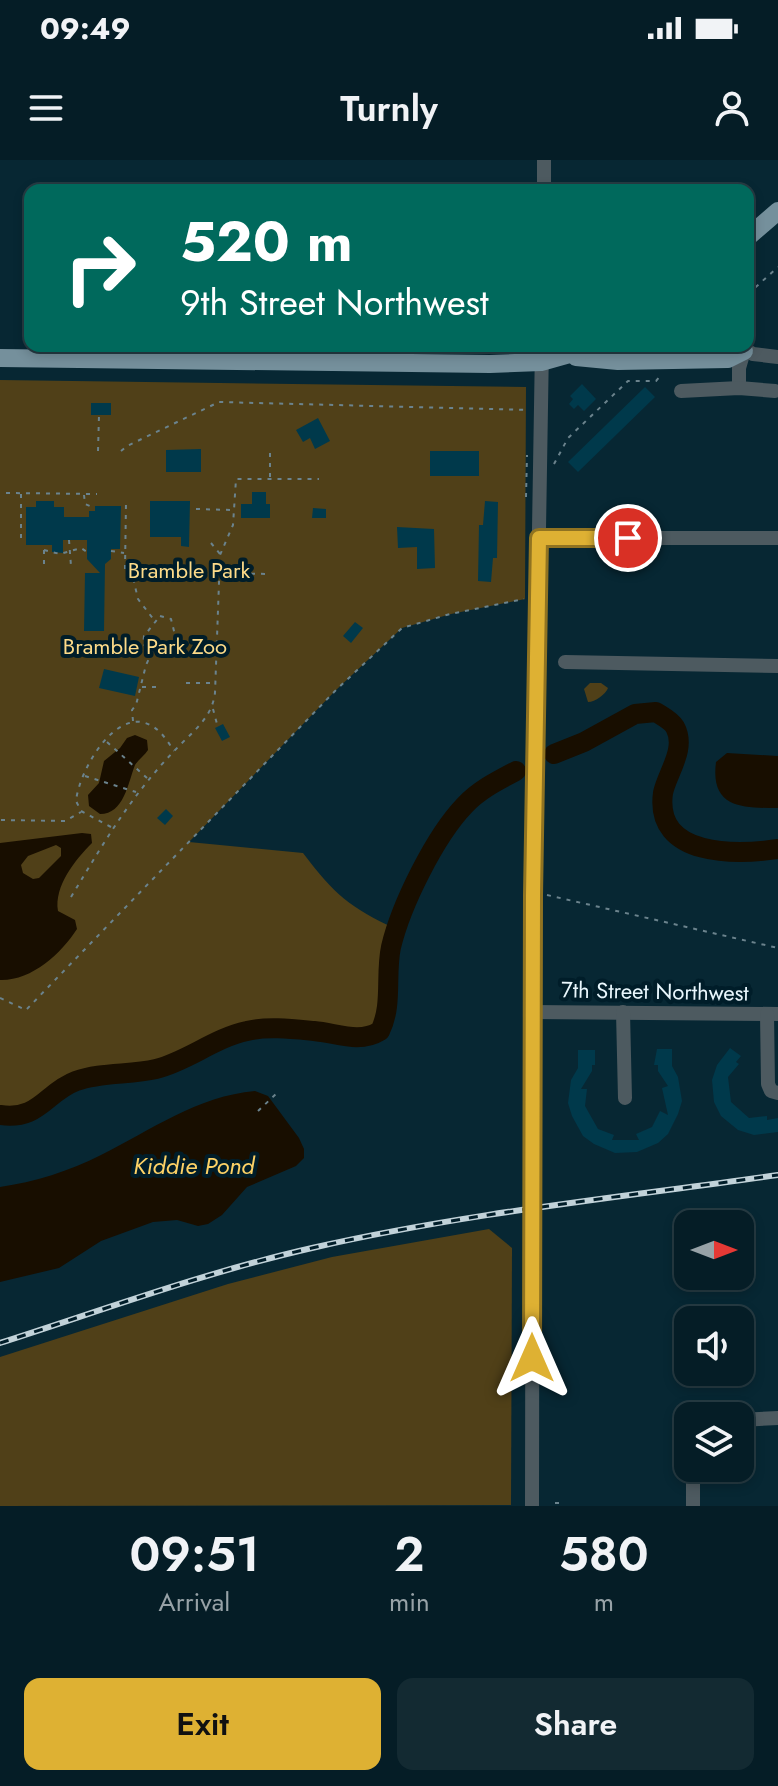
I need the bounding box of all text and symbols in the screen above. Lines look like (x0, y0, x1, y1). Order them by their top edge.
text: 09:49 (40, 7, 131, 50)
text: Turnly (340, 82, 438, 134)
icon: menu (24, 86, 68, 130)
icon: person (710, 86, 754, 130)
text: 520 m (180, 201, 353, 282)
icon: right (48, 216, 152, 320)
text: 9th Street Northwest (180, 276, 489, 328)
pin (594, 504, 662, 572)
icon: arrive (606, 516, 650, 560)
park label: Bramble Park (128, 554, 250, 586)
park label: Bramble Park Zoo (63, 630, 227, 662)
street label: 7th Street Northwest (561, 973, 750, 1009)
water label: Kiddie Pond (133, 1148, 256, 1183)
north arrow (674, 1210, 754, 1290)
map controls (674, 1210, 754, 1482)
button: sound (674, 1306, 754, 1386)
position arrow (490, 1316, 574, 1400)
button: layers (674, 1402, 754, 1482)
text: 09:51 (129, 1520, 259, 1589)
text: 2 (394, 1520, 424, 1589)
text: 580 (559, 1520, 649, 1589)
text: Arrival (159, 1583, 230, 1621)
text: min (389, 1583, 430, 1621)
text: m (594, 1583, 614, 1621)
button: Exit (24, 1678, 381, 1770)
button: Share (397, 1678, 754, 1770)

